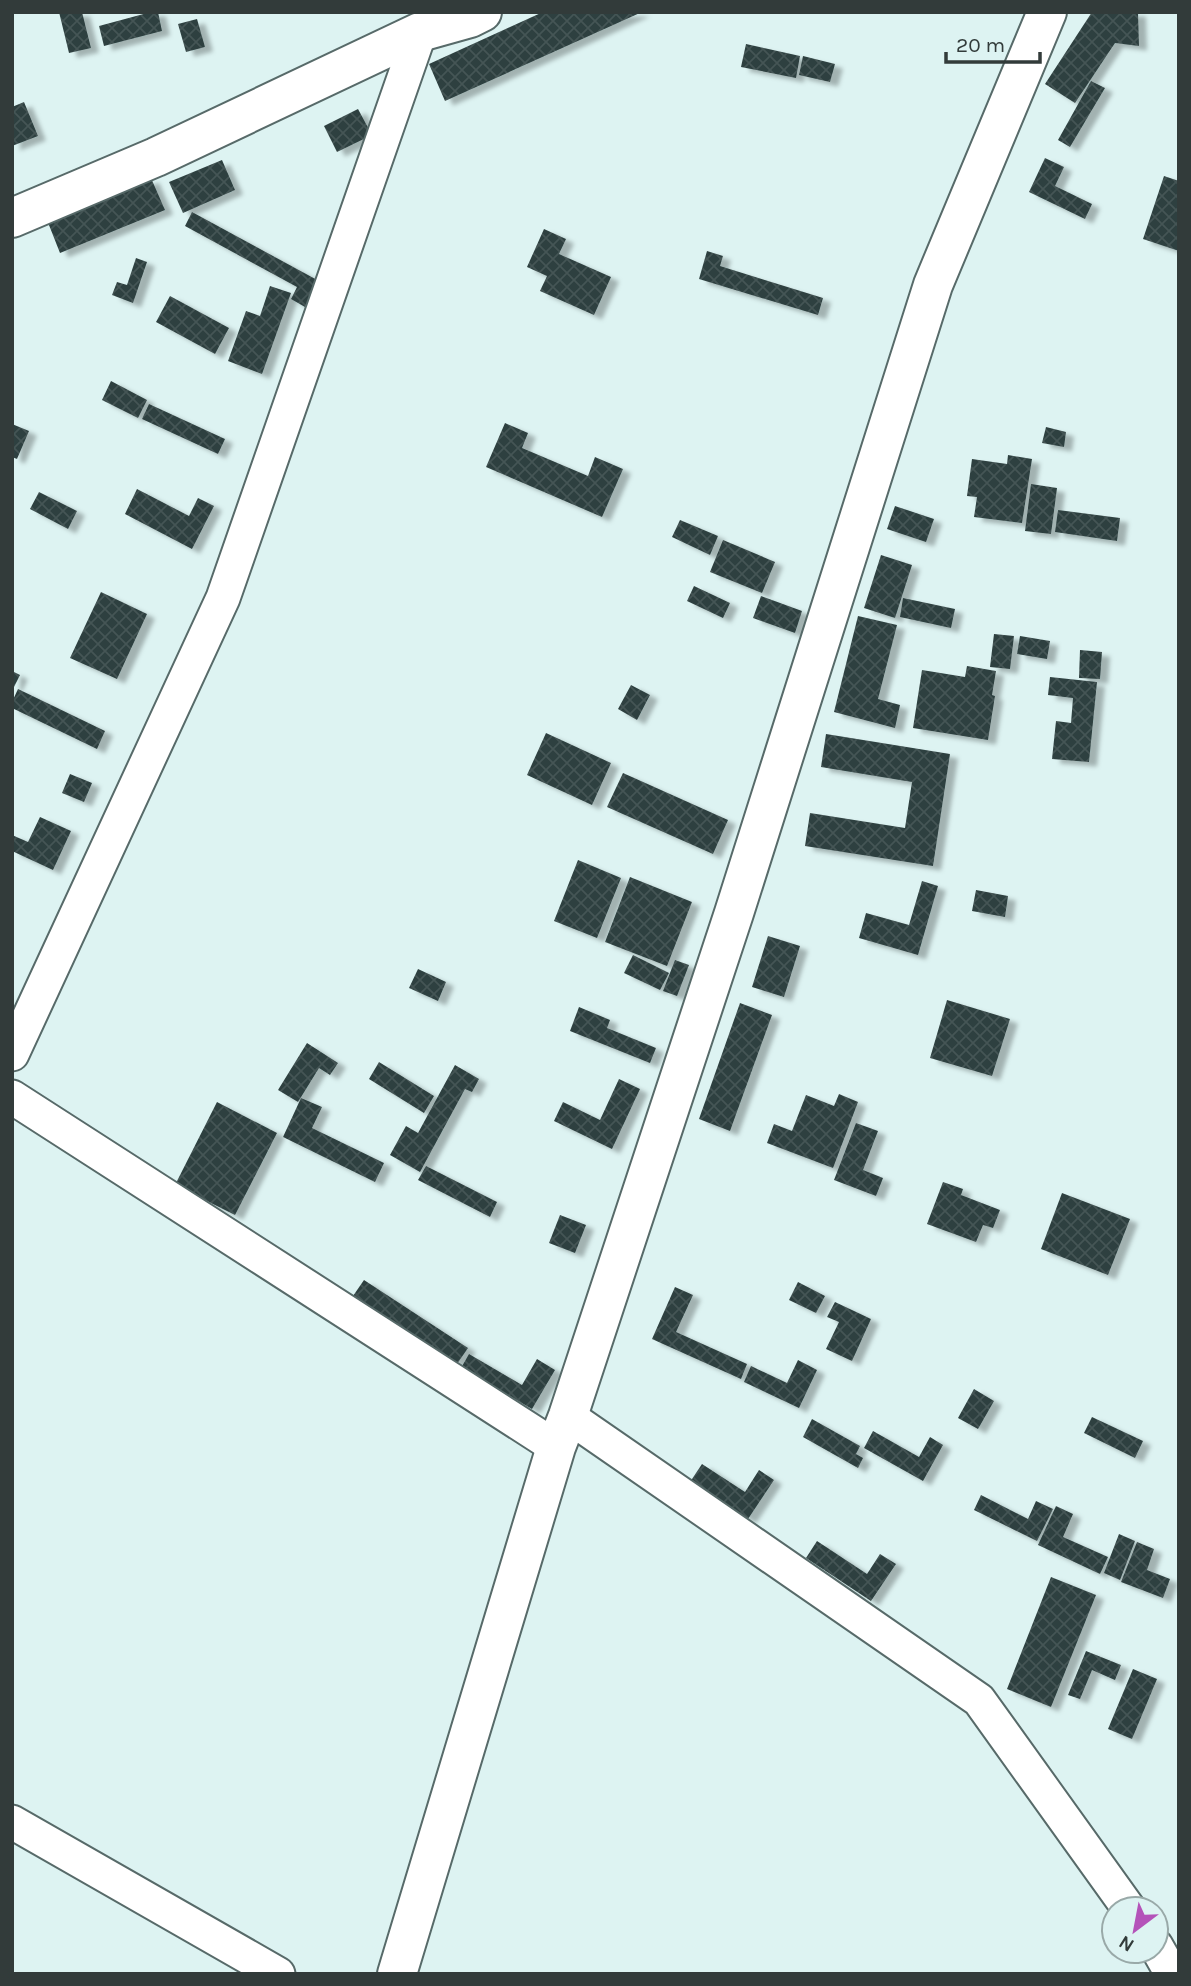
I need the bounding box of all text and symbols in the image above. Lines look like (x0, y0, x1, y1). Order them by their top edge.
scale bar (946, 21, 1040, 65)
text: 20 m (956, 33, 1005, 57)
north arrow (1100, 1895, 1170, 1965)
text: N (1115, 1931, 1138, 1957)

